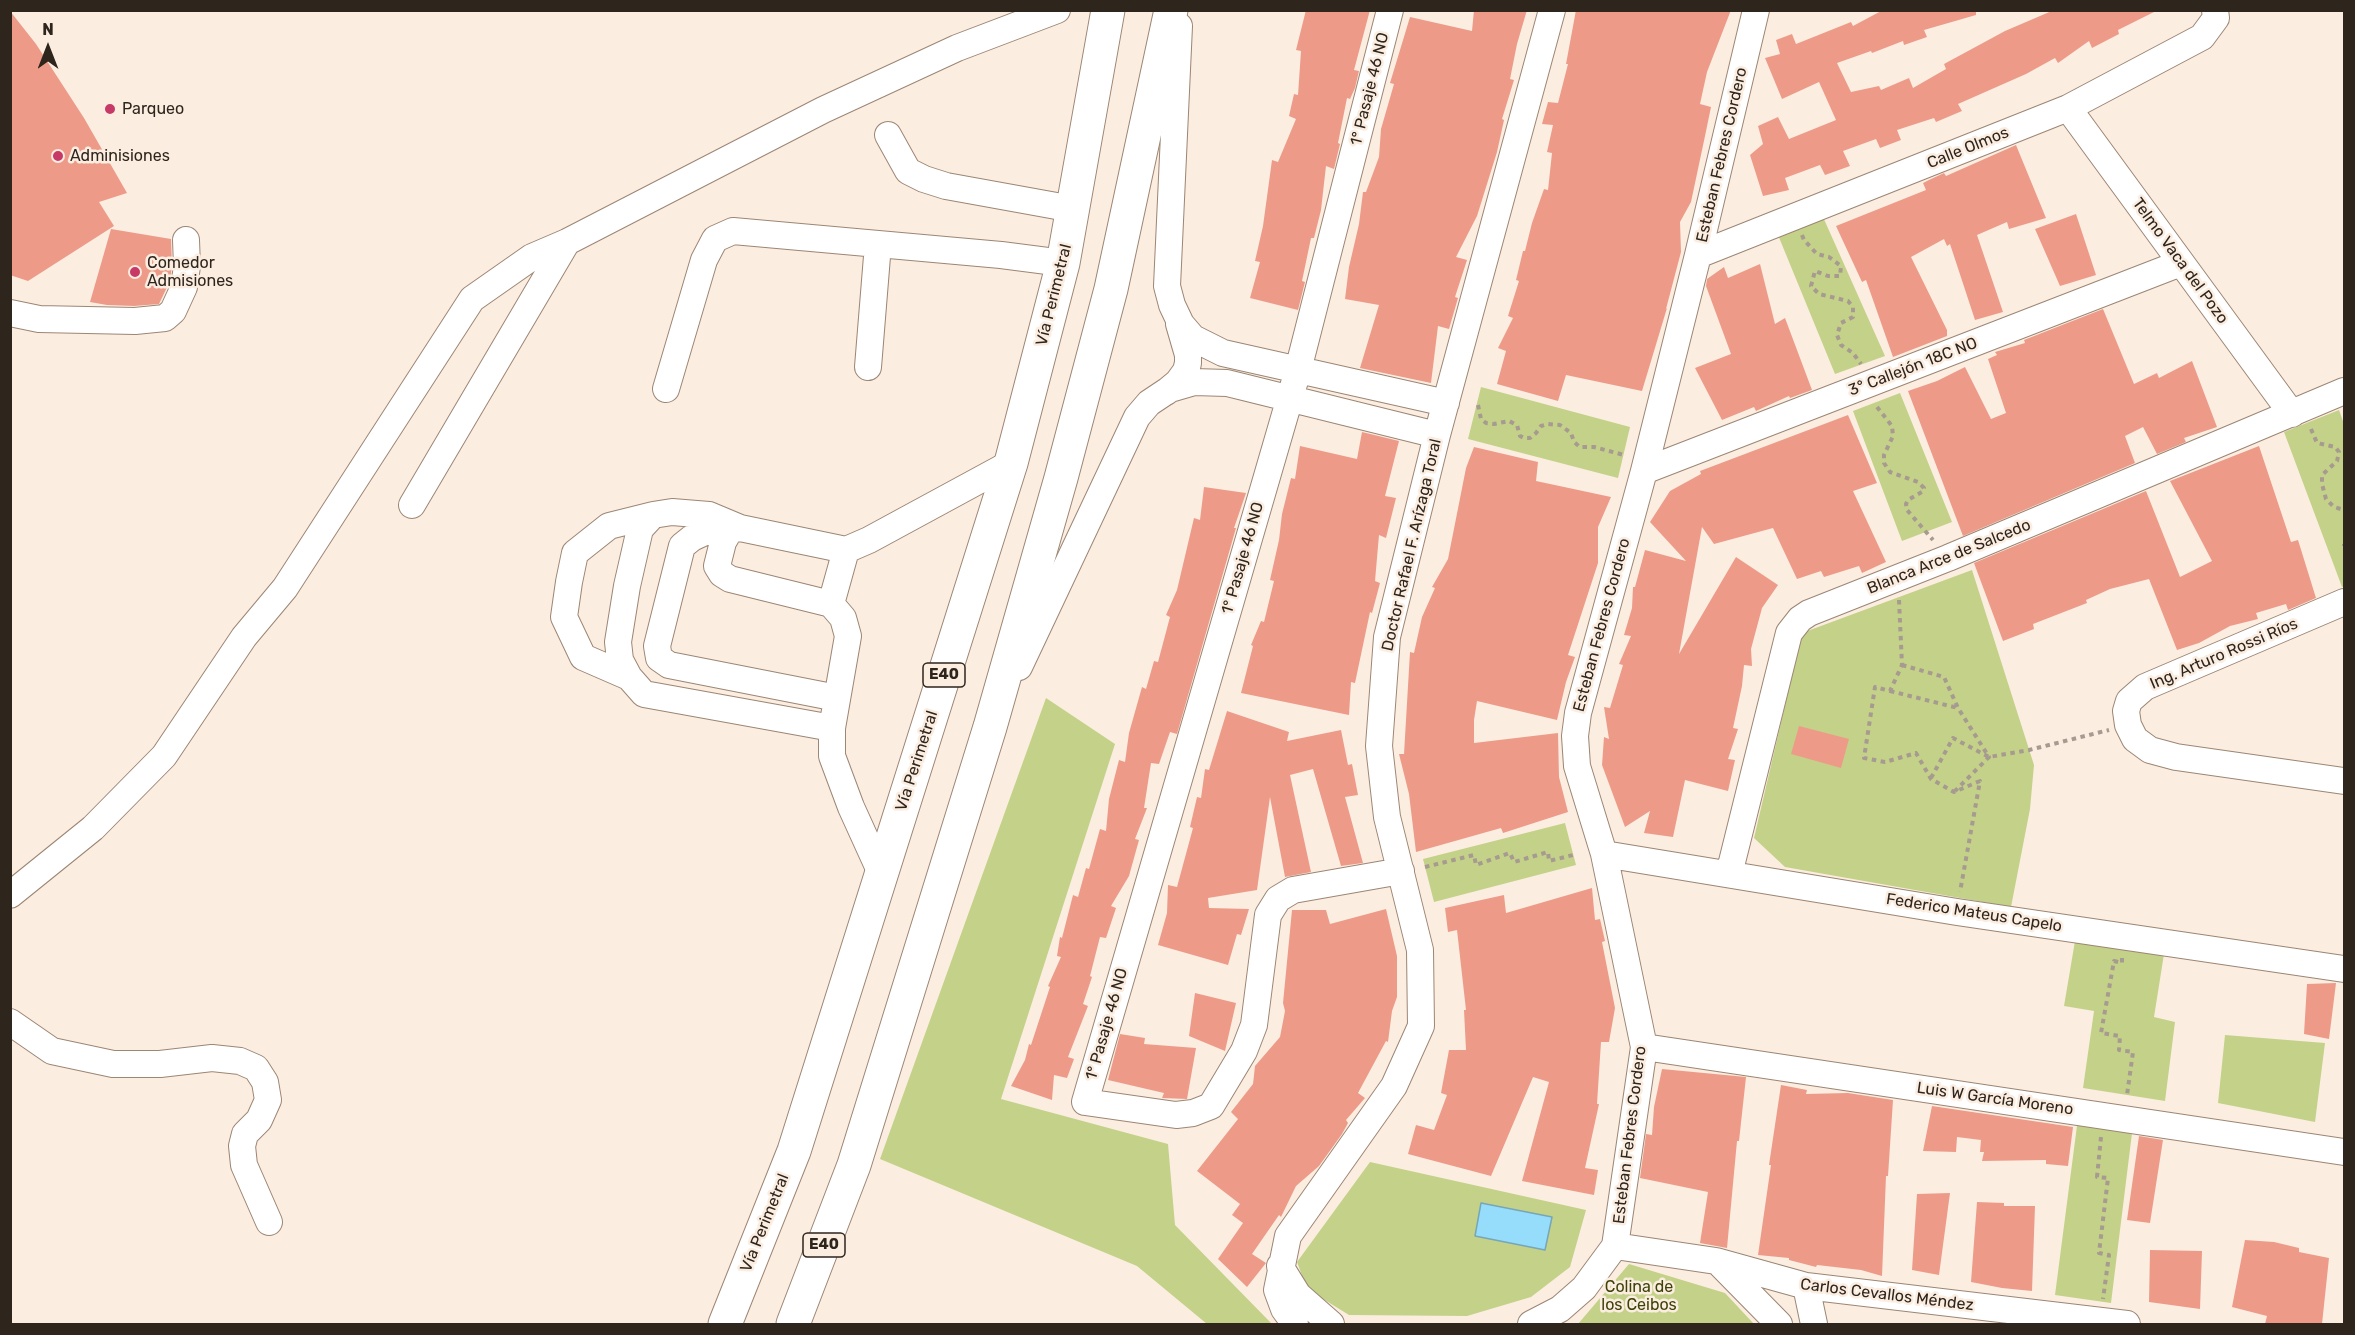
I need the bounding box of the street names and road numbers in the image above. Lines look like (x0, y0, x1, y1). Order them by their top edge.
street label: 1° Pasaje 46 NO (1347, 31, 1393, 147)
street label: Esteban Febres Cordero (1693, 66, 1751, 244)
street label: Calle Olmos (1924, 123, 2012, 173)
street label: Telmo Vaca del Pozo (2128, 194, 2232, 328)
street label: Vía Perimetral (1032, 242, 1076, 348)
street label: 3° Callejón 18C NO (1846, 334, 1980, 400)
street label: Doctor Rafael F. Arízaga Toral (1378, 437, 1446, 653)
street label: 1° Pasaje 46 NO (1218, 500, 1268, 616)
street label: Blanca Arce de Salcedo (1864, 515, 2034, 599)
street label: Esteban Febres Cordero (1570, 536, 1634, 714)
street label: Ing. Arturo Rossi Ríos (2147, 614, 2301, 694)
road number: E40 (923, 663, 965, 687)
street label: Vía Perimetral (892, 708, 942, 814)
street label: Federico Mateus Capelo (1885, 890, 2063, 936)
street label: 1° Pasaje 46 NO (1082, 966, 1132, 1082)
street label: Esteban Febres Cordero (1610, 1045, 1650, 1225)
street label: Luis W García Moreno (1916, 1079, 2074, 1119)
street label: Vía Perimetral (737, 1171, 793, 1275)
road number: E40 (803, 1233, 845, 1257)
street label: Carlos Cevallos Méndez (1799, 1275, 1975, 1315)

